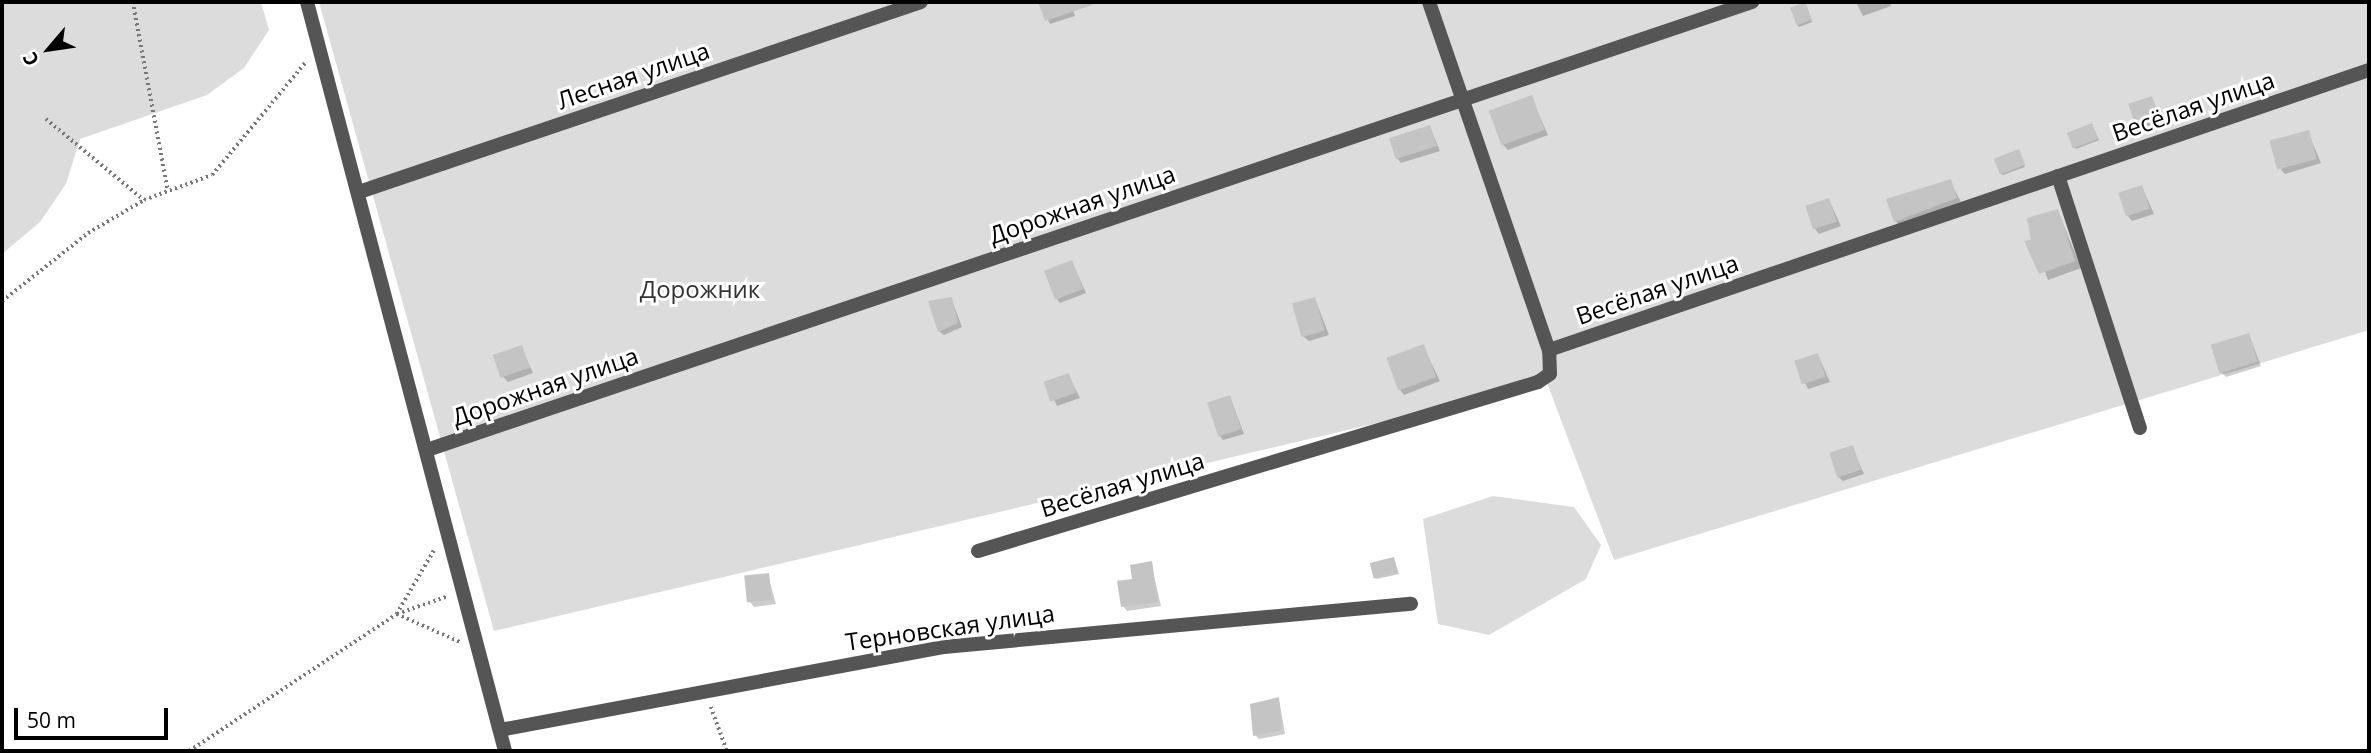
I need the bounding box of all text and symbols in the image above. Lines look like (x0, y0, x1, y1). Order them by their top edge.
north arrow (14, 14, 84, 84)
street label: Лесная улица (553, 35, 713, 115)
text: С (16, 48, 45, 71)
street label: Весёлая улица (2108, 65, 2278, 147)
street label: Дорожная улица (985, 159, 1179, 249)
street label: Весёлая улица (1572, 248, 1742, 330)
park label: Дорожник (640, 275, 760, 303)
street label: Дорожная улица (448, 341, 642, 431)
street label: Весёлая улица (1037, 445, 1207, 523)
street label: Терновская улица (844, 598, 1056, 656)
scale bar (18, 694, 172, 738)
text: 50 m (27, 706, 76, 734)

